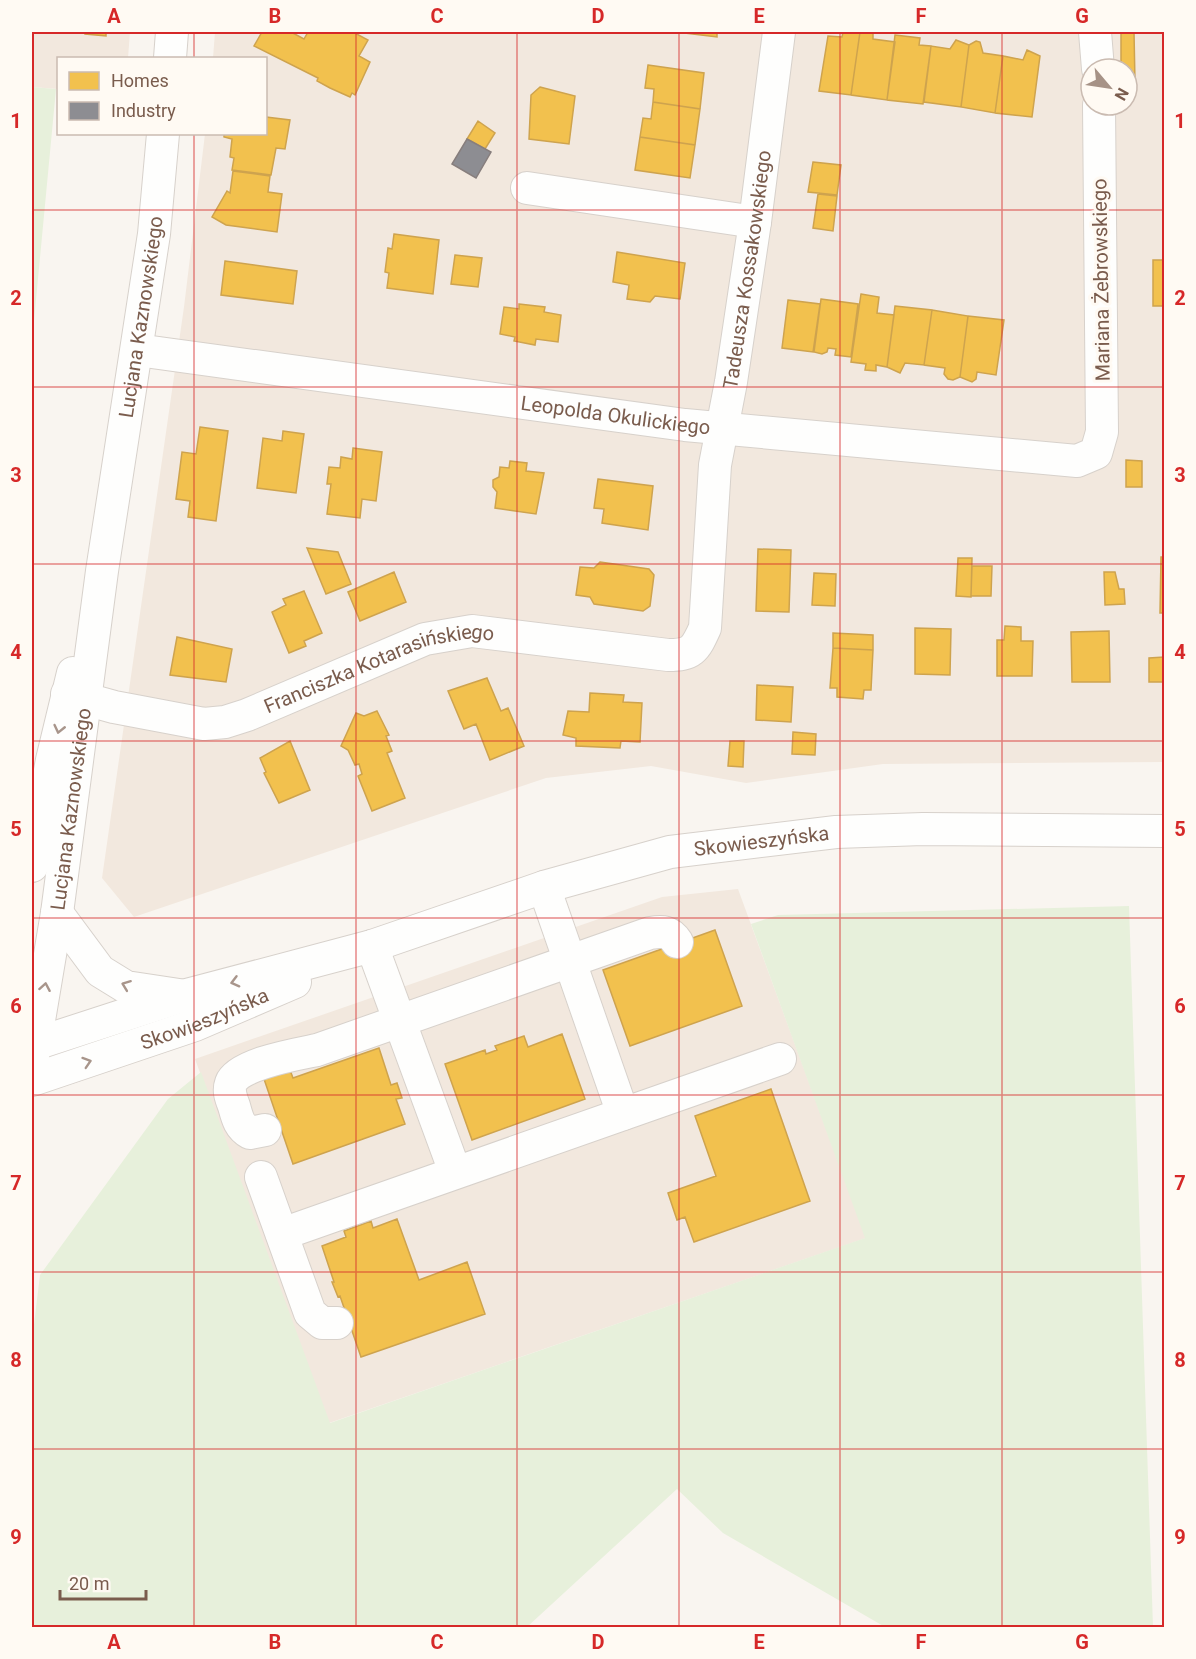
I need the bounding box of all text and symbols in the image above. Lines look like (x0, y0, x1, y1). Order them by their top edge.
text: A (107, 4, 121, 28)
text: B (269, 4, 281, 28)
text: C (430, 4, 444, 28)
text: D (592, 4, 605, 28)
text: E (753, 4, 765, 28)
text: F (916, 4, 927, 28)
text: G (1075, 4, 1089, 28)
legend (57, 57, 267, 135)
north arrow (1079, 57, 1139, 117)
text: Homes (111, 70, 169, 91)
text: N (1111, 84, 1133, 104)
text: Industry (111, 100, 176, 121)
text: 1 (10, 109, 22, 133)
text: 1 (1174, 109, 1186, 133)
street label: Tadeusza Kossakowskiego (718, 149, 776, 391)
street label: Mariana Żebrowskiego (1087, 178, 1115, 382)
street label: Lucjana Kaznowskiego (114, 215, 168, 420)
text: 2 (10, 286, 22, 310)
text: 2 (1174, 286, 1186, 310)
street label: Leopolda Okulickiego (519, 391, 711, 439)
text: 3 (10, 463, 22, 487)
text: 3 (1174, 463, 1186, 487)
street label: Franciszka Kotarasińskiego (260, 619, 496, 718)
text: 4 (10, 640, 22, 664)
text: 4 (1174, 640, 1186, 664)
street label: Lucjana Kaznowskiego (45, 706, 96, 912)
one-way arrow (53, 724, 66, 734)
text: 5 (10, 817, 22, 841)
text: 5 (1174, 817, 1186, 841)
street label: Skowieszyńska (692, 821, 830, 861)
one-way arrow (230, 975, 240, 987)
one-way arrow (121, 979, 131, 992)
one-way arrow (38, 982, 50, 991)
street label: Skowieszyńska (137, 983, 272, 1055)
text: 6 (10, 994, 22, 1018)
text: 6 (1174, 994, 1186, 1018)
one-way arrow (81, 1057, 92, 1069)
text: 7 (10, 1171, 22, 1195)
text: 7 (1174, 1171, 1186, 1195)
text: 8 (10, 1348, 22, 1372)
text: 8 (1174, 1348, 1186, 1372)
text: 9 (10, 1525, 22, 1549)
text: 9 (1174, 1525, 1186, 1549)
scale bar (60, 1563, 146, 1601)
text: 20 m (69, 1573, 109, 1594)
text: A (107, 1630, 121, 1654)
text: B (269, 1630, 281, 1654)
text: C (430, 1630, 444, 1654)
text: D (592, 1630, 605, 1654)
text: E (753, 1630, 765, 1654)
text: F (916, 1630, 927, 1654)
text: G (1075, 1630, 1089, 1654)

